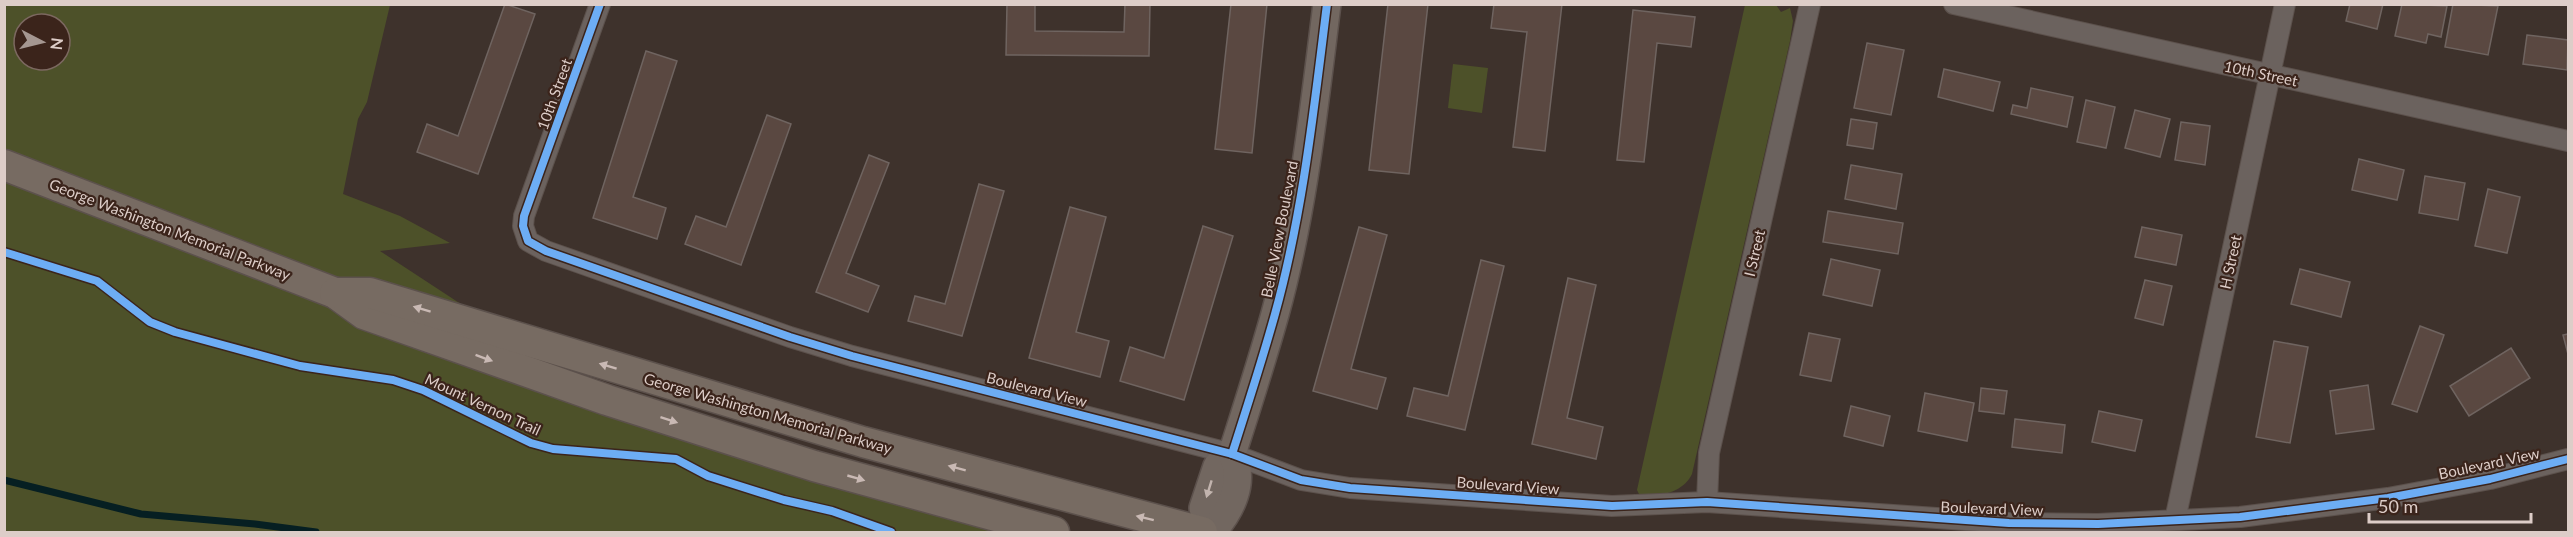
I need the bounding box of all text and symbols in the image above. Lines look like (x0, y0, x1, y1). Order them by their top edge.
north arrow (12, 12, 72, 72)
text: N (47, 37, 68, 51)
street label: 10th Street (533, 55, 575, 132)
street label: 10th Street (2223, 56, 2300, 90)
street label: Belle View Boulevard (1257, 159, 1301, 299)
street label: George Washington Memorial Parkway (47, 175, 293, 284)
street label: I Street (1740, 227, 1768, 278)
street label: H Street (2216, 233, 2245, 291)
one-way arrow (413, 304, 431, 314)
one-way arrow (475, 353, 493, 363)
one-way arrow (599, 361, 617, 370)
street label: Boulevard View (985, 368, 1089, 410)
street label: Mount Vernon Trail (422, 369, 544, 439)
street label: George Washington Memorial Parkway (642, 369, 894, 457)
one-way arrow (660, 415, 678, 425)
street label: Boulevard View (2437, 443, 2541, 483)
one-way arrow (948, 463, 966, 472)
street label: Boulevard View (1456, 472, 1560, 498)
one-way arrow (847, 474, 865, 483)
one-way arrow (1203, 480, 1213, 498)
scale bar (2369, 486, 2531, 524)
text: 50 m (2378, 495, 2418, 517)
street label: Boulevard View (1940, 497, 2044, 519)
one-way arrow (1136, 513, 1154, 522)

